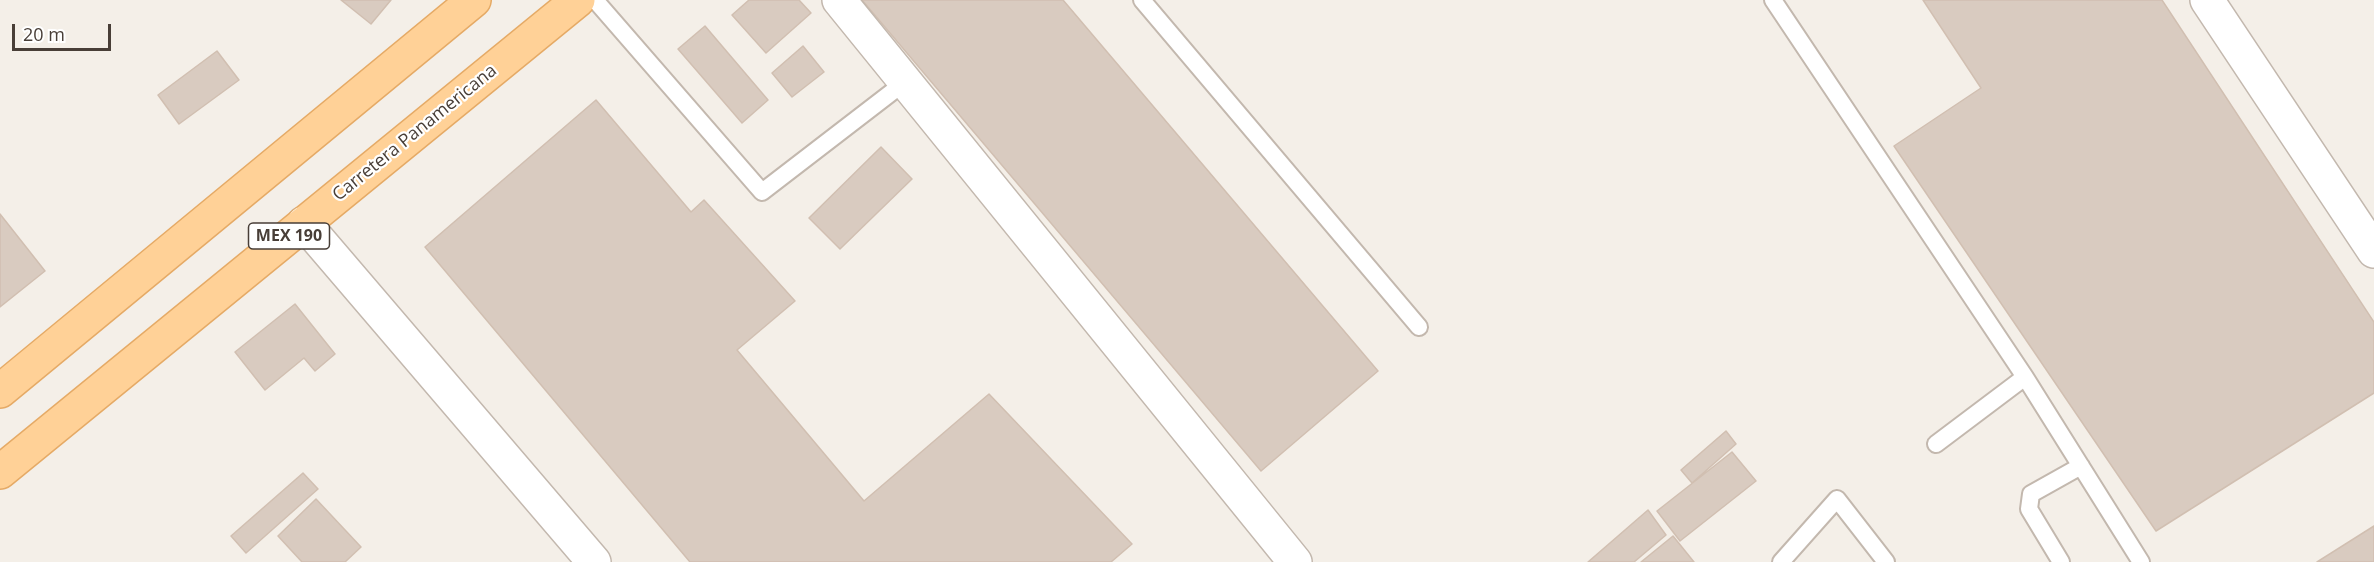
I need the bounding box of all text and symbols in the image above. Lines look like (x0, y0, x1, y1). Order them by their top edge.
scale bar (15, 12, 114, 50)
text: 20 m (23, 22, 65, 46)
street label: Carretera Panamericana (329, 60, 501, 206)
road number: MEX 190 (248, 223, 330, 249)

